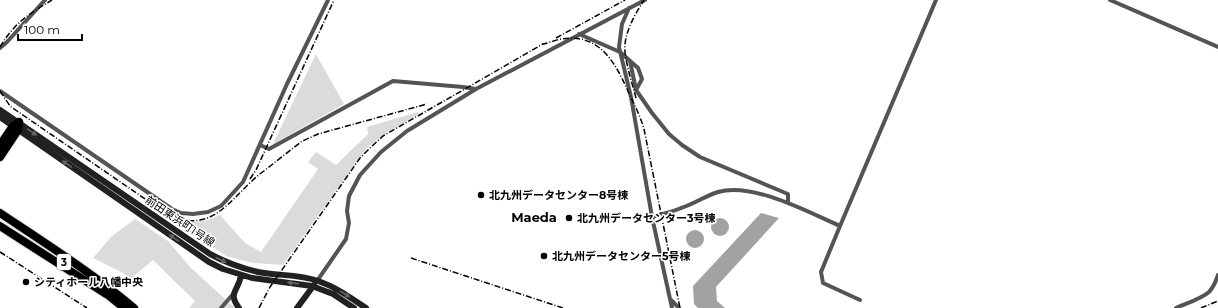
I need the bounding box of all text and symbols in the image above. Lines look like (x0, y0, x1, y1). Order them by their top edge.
scale bar (18, 16, 82, 42)
text: 100 m (24, 22, 60, 37)
one-way arrow (27, 128, 38, 136)
one-way arrow (62, 160, 72, 168)
place label: 北九州データセンター8号棟 (489, 188, 628, 202)
marker: 北九州データセンター8号棟 (476, 190, 486, 200)
street label: 前田東浜町1号線 (143, 193, 217, 249)
district label: Maeda (511, 209, 557, 225)
place label: 北九州データセンター3号棟 (577, 211, 716, 225)
marker: 北九州データセンター3号棟 (564, 213, 574, 223)
one-way arrow (169, 234, 179, 242)
place label: 北九州データセンター5号棟 (552, 249, 691, 263)
marker: 北九州データセンター5号棟 (539, 251, 549, 261)
road number: 3 (57, 254, 71, 270)
one-way arrow (215, 257, 227, 263)
place label: シティホール八幡中央 (34, 275, 143, 289)
marker: シティホール八幡中央 (21, 277, 31, 287)
one-way arrow (287, 280, 299, 286)
one-way arrow (340, 290, 350, 298)

